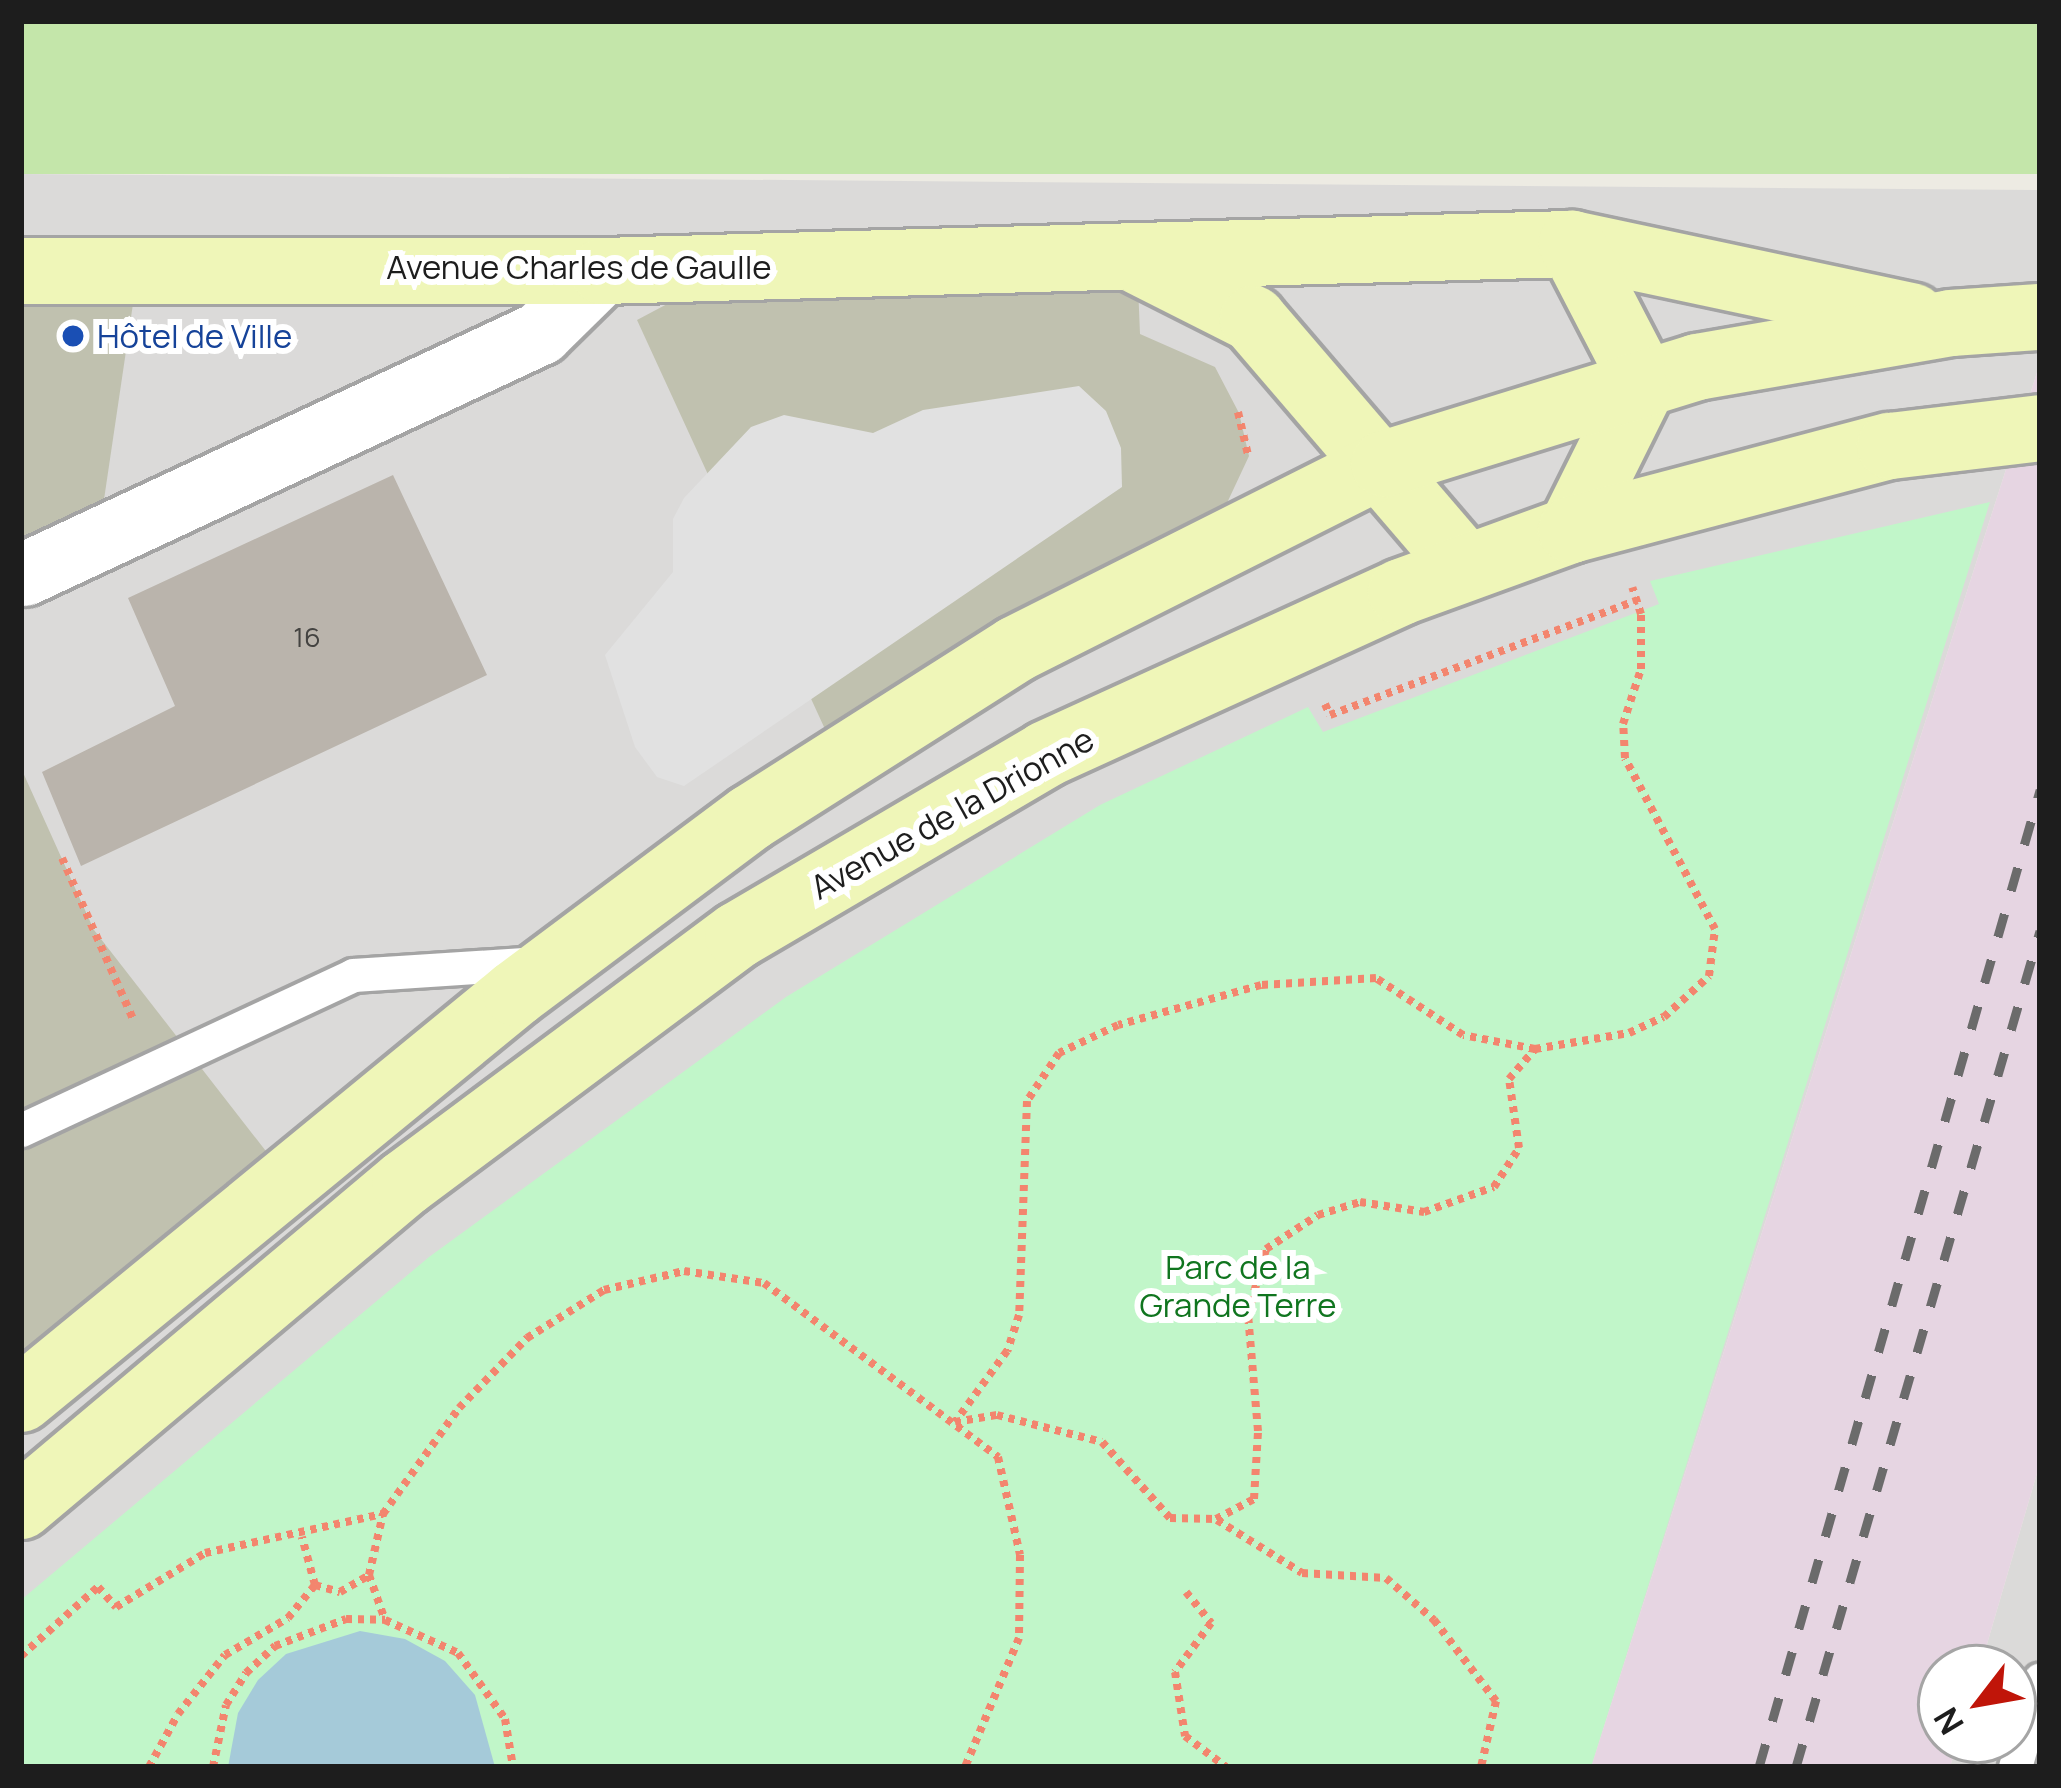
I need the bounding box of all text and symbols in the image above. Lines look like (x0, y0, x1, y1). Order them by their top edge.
street label: Avenue Charles de Gaulle (386, 247, 772, 287)
place label: Hôtel de Ville (97, 316, 292, 356)
marker: Hôtel de Ville (60, 323, 86, 349)
house number: 16 (293, 621, 321, 653)
street label: Avenue de la Drionne (804, 719, 1100, 907)
park label: Parc de la Grande Terre (1140, 1247, 1336, 1325)
north arrow (1917, 1644, 2037, 1764)
text: N (1923, 1700, 1974, 1743)

